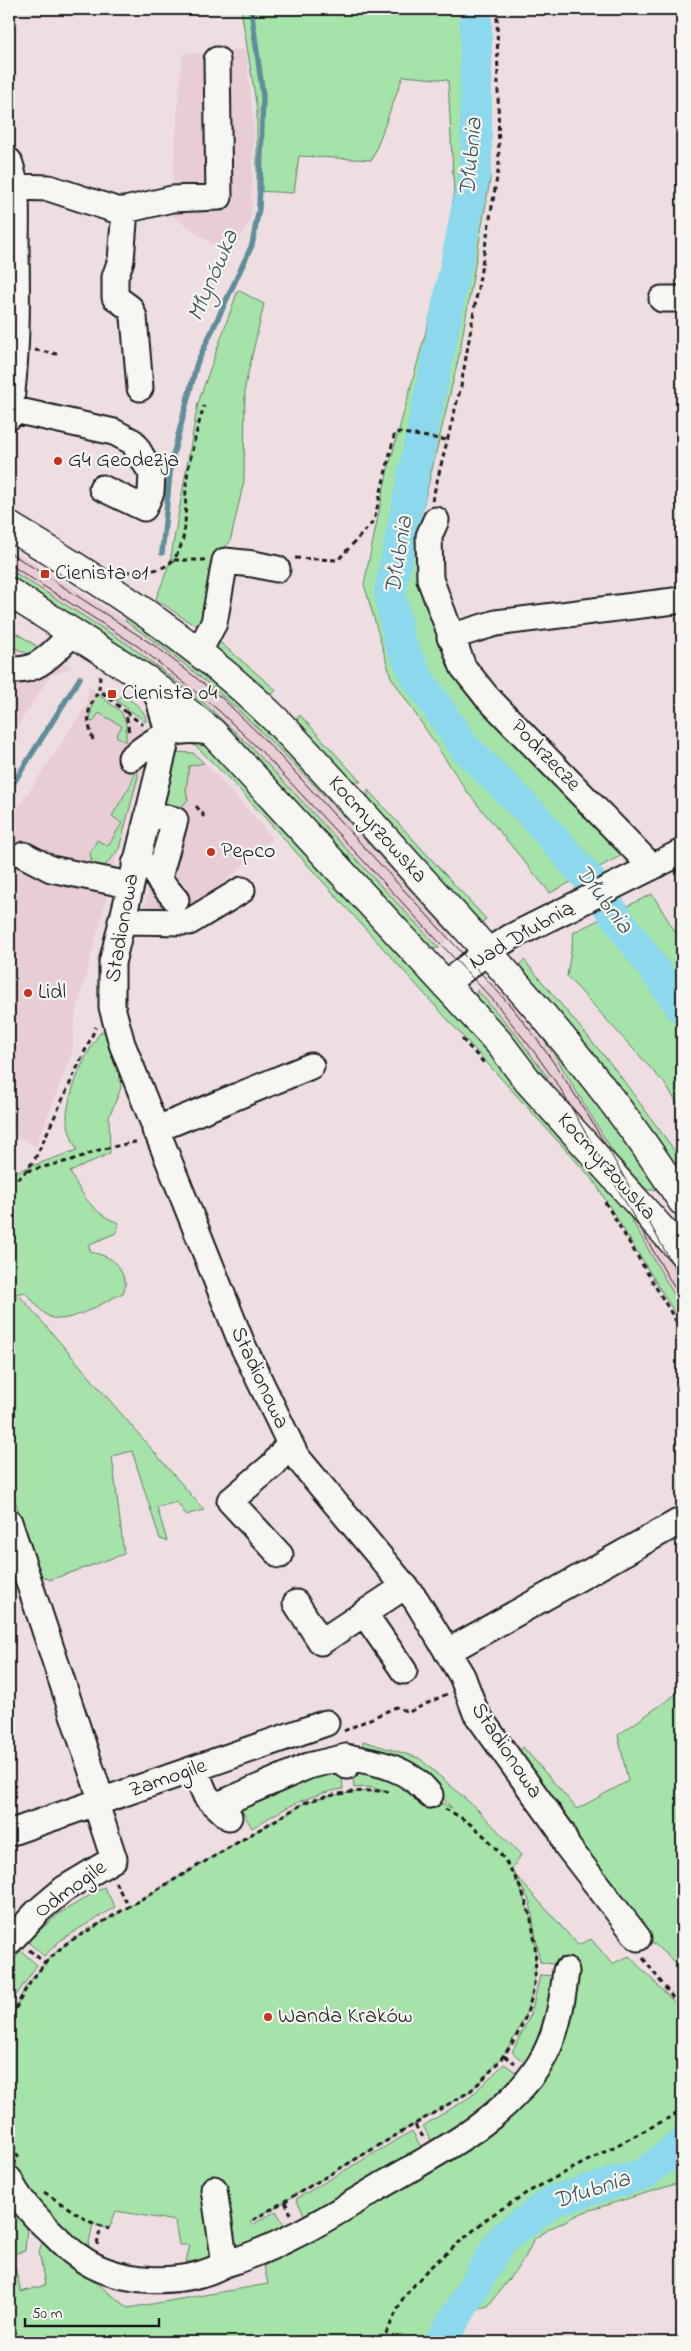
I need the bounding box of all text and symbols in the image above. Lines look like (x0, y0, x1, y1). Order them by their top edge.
water label: Dłubnia (451, 115, 493, 198)
water label: Młynówka (179, 224, 249, 327)
place label: G4 Geodezja (68, 445, 179, 477)
marker: G4 Geodezja (52, 455, 64, 467)
water label: Dłubnia (377, 512, 424, 597)
place label: Cienista 01 (55, 558, 148, 590)
marker: Cienista 01 (39, 568, 51, 580)
place label: Cienista 04 (122, 678, 217, 710)
marker: Cienista 04 (106, 688, 118, 700)
street label: Podrzecze (502, 713, 588, 800)
street label: Kocmyrzowska (319, 769, 434, 892)
place label: Pepco (221, 836, 275, 868)
marker: Pepco (205, 846, 217, 858)
water label: Dłubnia (565, 858, 641, 943)
street label: Stadionowa (98, 871, 148, 985)
street label: Nad Dłubnią (464, 893, 581, 979)
place label: Lidl (38, 977, 66, 1009)
marker: Lidl (22, 987, 34, 999)
street label: Kocmyrzowska (548, 1106, 663, 1229)
street label: Stadionowa (221, 1321, 297, 1435)
street label: Stadionowa (462, 1697, 550, 1805)
street label: Zamogile (125, 1751, 212, 1808)
street label: Odmogile (28, 1853, 115, 1928)
place label: Wanda Kraków (278, 2001, 412, 2033)
marker: Wanda Kraków (262, 2011, 274, 2023)
water label: Dłubnia (549, 2162, 636, 2220)
scale bar (25, 2296, 159, 2328)
text: 50 m (32, 2303, 63, 2325)

